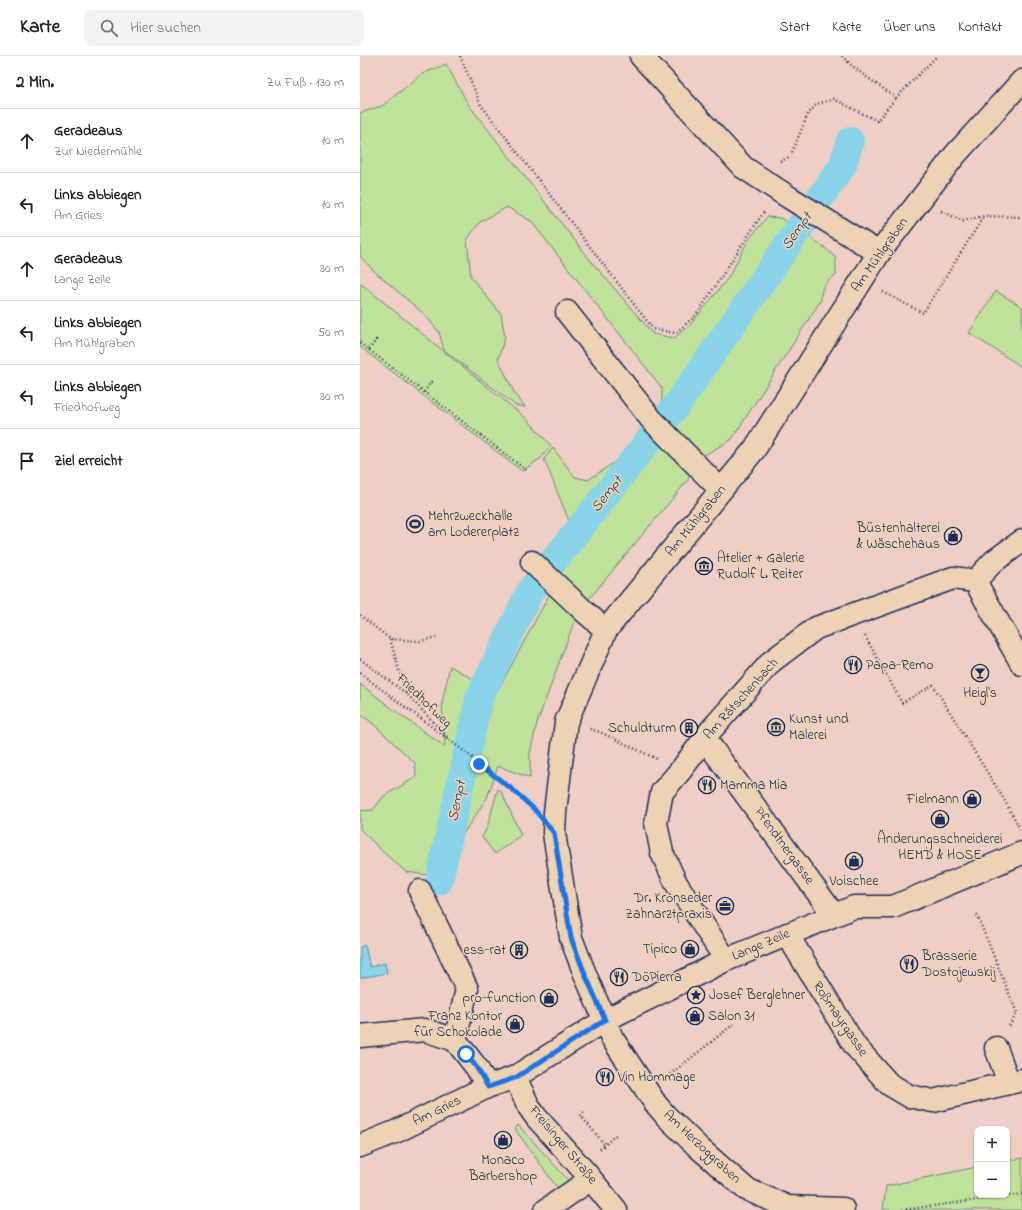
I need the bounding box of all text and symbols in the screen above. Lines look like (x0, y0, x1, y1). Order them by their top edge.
search box (84, 10, 364, 46)
text: Karte (20, 14, 60, 41)
icon: search (98, 17, 120, 39)
text: Hier suchen (130, 17, 201, 39)
text: Start (780, 17, 810, 38)
text: Karte (832, 17, 862, 38)
text: Über uns (884, 17, 936, 38)
text: Kontakt (958, 17, 1002, 38)
text: 2 Min. (16, 70, 54, 95)
text: Zu Fuß · 130 m (267, 73, 344, 92)
text: Geradeaus (54, 120, 122, 142)
icon: ahead (16, 130, 38, 152)
text: 10 m (321, 131, 344, 150)
text: Zur Niedermühle (54, 142, 142, 161)
text: Links abbiegen (54, 184, 141, 206)
icon: left (16, 194, 38, 216)
text: 10 m (321, 195, 344, 214)
text: Am Gries (54, 206, 102, 225)
water label: Sempt (776, 206, 819, 254)
street label: Am Mühlgraben (846, 213, 914, 297)
text: Geradeaus (54, 248, 122, 270)
icon: ahead (16, 258, 38, 280)
text: 30 m (320, 259, 344, 278)
text: Lange Zeile (54, 270, 111, 289)
text: Links abbiegen (54, 312, 141, 334)
icon: left (16, 322, 38, 344)
text: 50 m (318, 323, 344, 342)
text: Am Mühlgraben (54, 334, 135, 353)
text: Links abbiegen (54, 376, 141, 398)
icon: left (16, 386, 38, 408)
text: 30 m (320, 387, 344, 406)
text: Friedhofweg (54, 398, 120, 417)
icon: arrive (16, 450, 38, 472)
text: Ziel erreicht (54, 450, 122, 472)
water label: Sempt (586, 469, 630, 517)
street label: Am Mühlgraben (660, 480, 732, 562)
place label: Mehrzweckhalle am Lodererplatz (428, 506, 519, 543)
sports icon: Mehrzweckhalle am Lodererplatz (405, 514, 425, 534)
place label: Büstenhalterei & Wäschehaus (856, 518, 940, 555)
shop icon: Büstenhalterei & Wäschehaus (943, 526, 963, 546)
place label: Atelier + Galerie Rudolf L. Reiter (717, 548, 805, 585)
museum icon: Atelier + Galerie Rudolf L. Reiter (694, 556, 714, 576)
street label: Am Rätschenbach (699, 654, 783, 744)
restaurant icon: Papa-Remo (843, 655, 863, 675)
place label: Papa-Remo (866, 655, 933, 676)
bar icon: Heigl's (970, 663, 990, 683)
street label: Friedhofweg (390, 668, 457, 734)
place label: Heigl's (963, 683, 997, 705)
place label: Kunst und Malerei (789, 709, 849, 746)
museum icon: Kunst und Malerei (766, 717, 786, 737)
place label: Schuldturm (608, 718, 676, 739)
building icon: Schuldturm (679, 718, 699, 738)
route end (470, 755, 488, 773)
restaurant icon: Mamma Mia (697, 775, 717, 795)
place label: Mamma Mia (720, 775, 787, 796)
water label: Sempt (442, 777, 472, 823)
place label: Fielmann (906, 789, 959, 810)
shop icon: Fielmann (962, 789, 982, 809)
street label: Pfendtnergasse (748, 803, 820, 890)
shop icon: Änderungsschneiderei HEMD & HOSE (930, 809, 950, 829)
place label: Änderungsschneiderei HEMD & HOSE (877, 829, 1003, 866)
shop icon: Voischee (844, 851, 864, 871)
place label: Voischee (829, 871, 879, 892)
place label: Dr. Kronseder Zahnarztpraxis (625, 888, 713, 925)
office icon: Dr. Kronseder Zahnarztpraxis (715, 896, 735, 916)
street label: Lange Zeile (729, 923, 794, 968)
place label: Tipico (643, 939, 677, 960)
shop icon: Tipico (680, 939, 700, 959)
place label: ess-rat (464, 940, 506, 961)
building icon: ess-rat (509, 940, 529, 960)
place label: Brasserie Dostojewskij (921, 946, 996, 983)
restaurant icon: Brasserie Dostojewskij (899, 954, 919, 974)
restaurant icon: DöPierra (609, 967, 629, 987)
place label: DöPierra (631, 967, 682, 988)
street label: Roßmayrgasse (806, 977, 873, 1062)
place icon: Josef Berglehner (686, 985, 706, 1005)
place label: Josef Berglehner (709, 985, 806, 1007)
place label: pro-function (463, 988, 536, 1009)
shop icon: pro-function (539, 988, 559, 1008)
place label: Franz Kontor für Schokolade (414, 1006, 503, 1043)
shop icon: Salon 31 (685, 1006, 705, 1026)
place label: Salon 31 (708, 1006, 755, 1027)
shop icon: Franz Kontor für Schokolade (505, 1014, 525, 1034)
route start (457, 1045, 475, 1063)
restaurant icon: Vin Hommage (595, 1067, 615, 1087)
place label: Vin Hommage (617, 1067, 696, 1089)
street label: Am Gries (409, 1090, 465, 1132)
street label: Freisinger Straße (522, 1100, 603, 1190)
street label: Am Herzoggraben (658, 1105, 746, 1190)
map controls (974, 1126, 1010, 1198)
button: + (974, 1126, 1010, 1162)
shop icon: Monaco Barbershop (493, 1130, 513, 1150)
place label: Monaco Barbershop (468, 1150, 537, 1187)
button: − (974, 1162, 1010, 1198)

